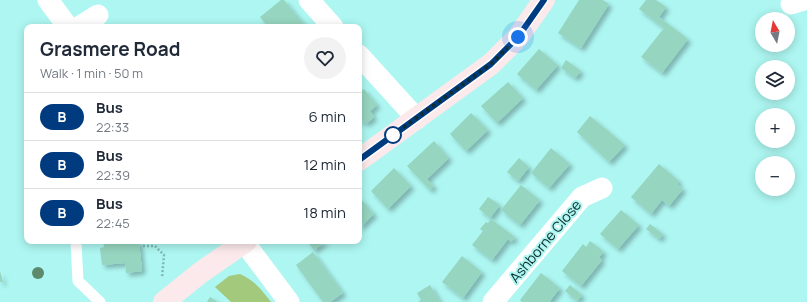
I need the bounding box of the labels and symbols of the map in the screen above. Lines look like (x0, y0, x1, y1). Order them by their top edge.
north arrow (755, 12, 795, 52)
your location (508, 27, 528, 47)
unlabelled marker (384, 126, 402, 144)
street label: Ashborne Close (505, 196, 585, 286)

